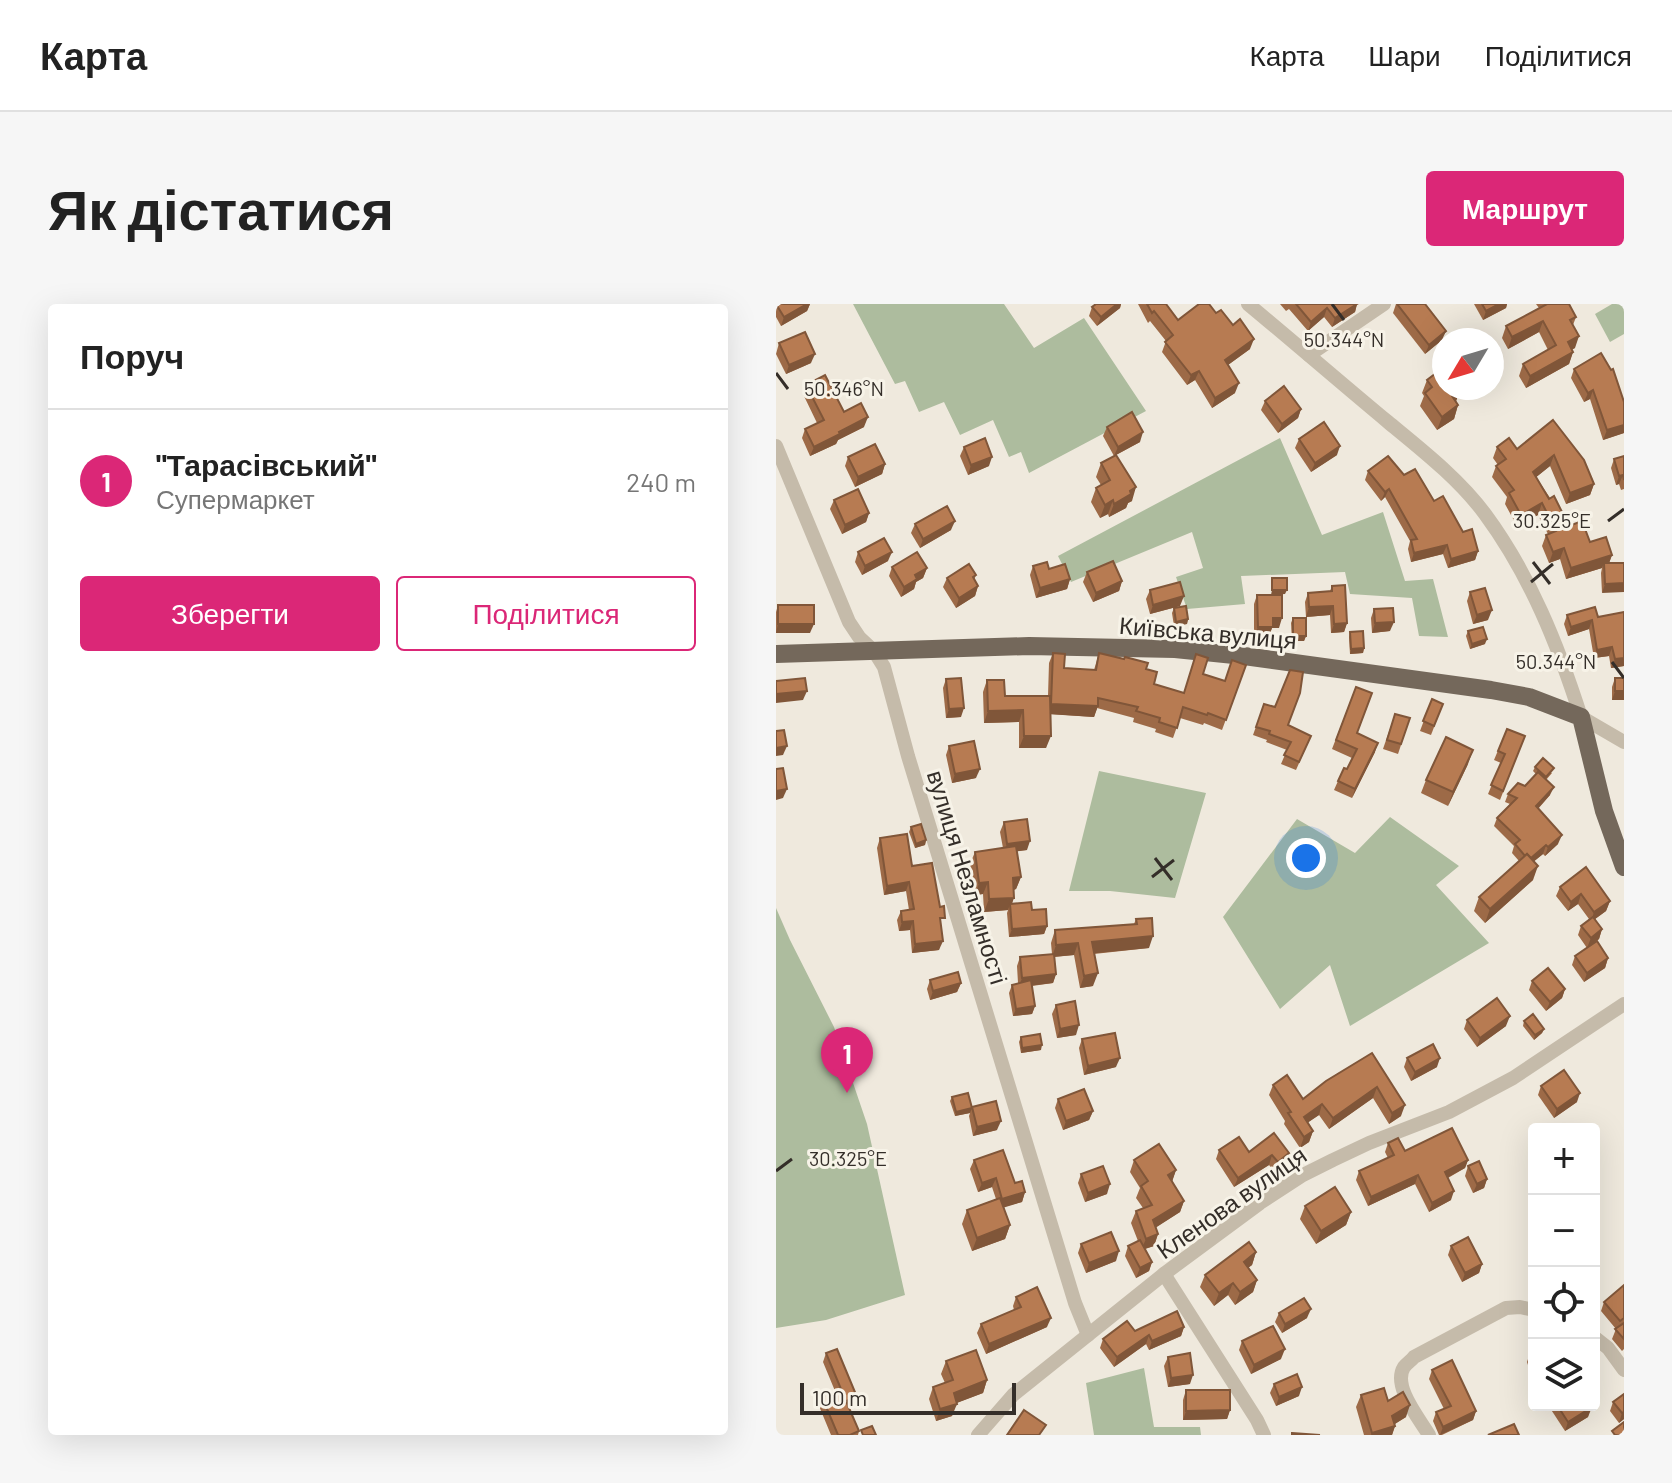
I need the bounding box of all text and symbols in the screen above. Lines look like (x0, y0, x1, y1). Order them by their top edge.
text: Карта (40, 32, 147, 78)
text: Карта (1249, 38, 1324, 72)
text: Шари (1368, 38, 1441, 72)
text: Поділитися (1485, 38, 1632, 72)
button: Маршрут (1426, 171, 1624, 246)
text: Як дістатися (48, 174, 394, 241)
text: 50.344°N (1304, 327, 1384, 351)
north arrow (1432, 328, 1504, 400)
text: Поруч (80, 335, 184, 376)
text: 50.346°N (804, 376, 884, 400)
text: "Тарасівський" (156, 446, 377, 482)
text: 1 (101, 466, 111, 497)
text: 240 m (626, 466, 696, 497)
text: Супермаркет (156, 483, 315, 514)
text: 30.325°E (1513, 508, 1591, 532)
button: Зберегти (80, 576, 380, 651)
button: Поділитися (396, 576, 696, 651)
street label: Київська вулиця (1118, 610, 1298, 654)
text: 50.344°N (1516, 649, 1596, 673)
street label: вулиця Незламності (922, 766, 1014, 988)
your location (1286, 838, 1326, 878)
pin: 1 (821, 1027, 873, 1093)
map controls (1528, 1123, 1600, 1411)
button: + (1528, 1123, 1600, 1195)
street label: Кленова вулиця (1150, 1140, 1312, 1264)
text: 30.325°E (809, 1146, 887, 1170)
button: − (1528, 1195, 1600, 1267)
button: locate (1528, 1267, 1600, 1339)
button: layers (1528, 1339, 1600, 1411)
scale bar (800, 1379, 1016, 1415)
text: 100 m (812, 1384, 867, 1410)

